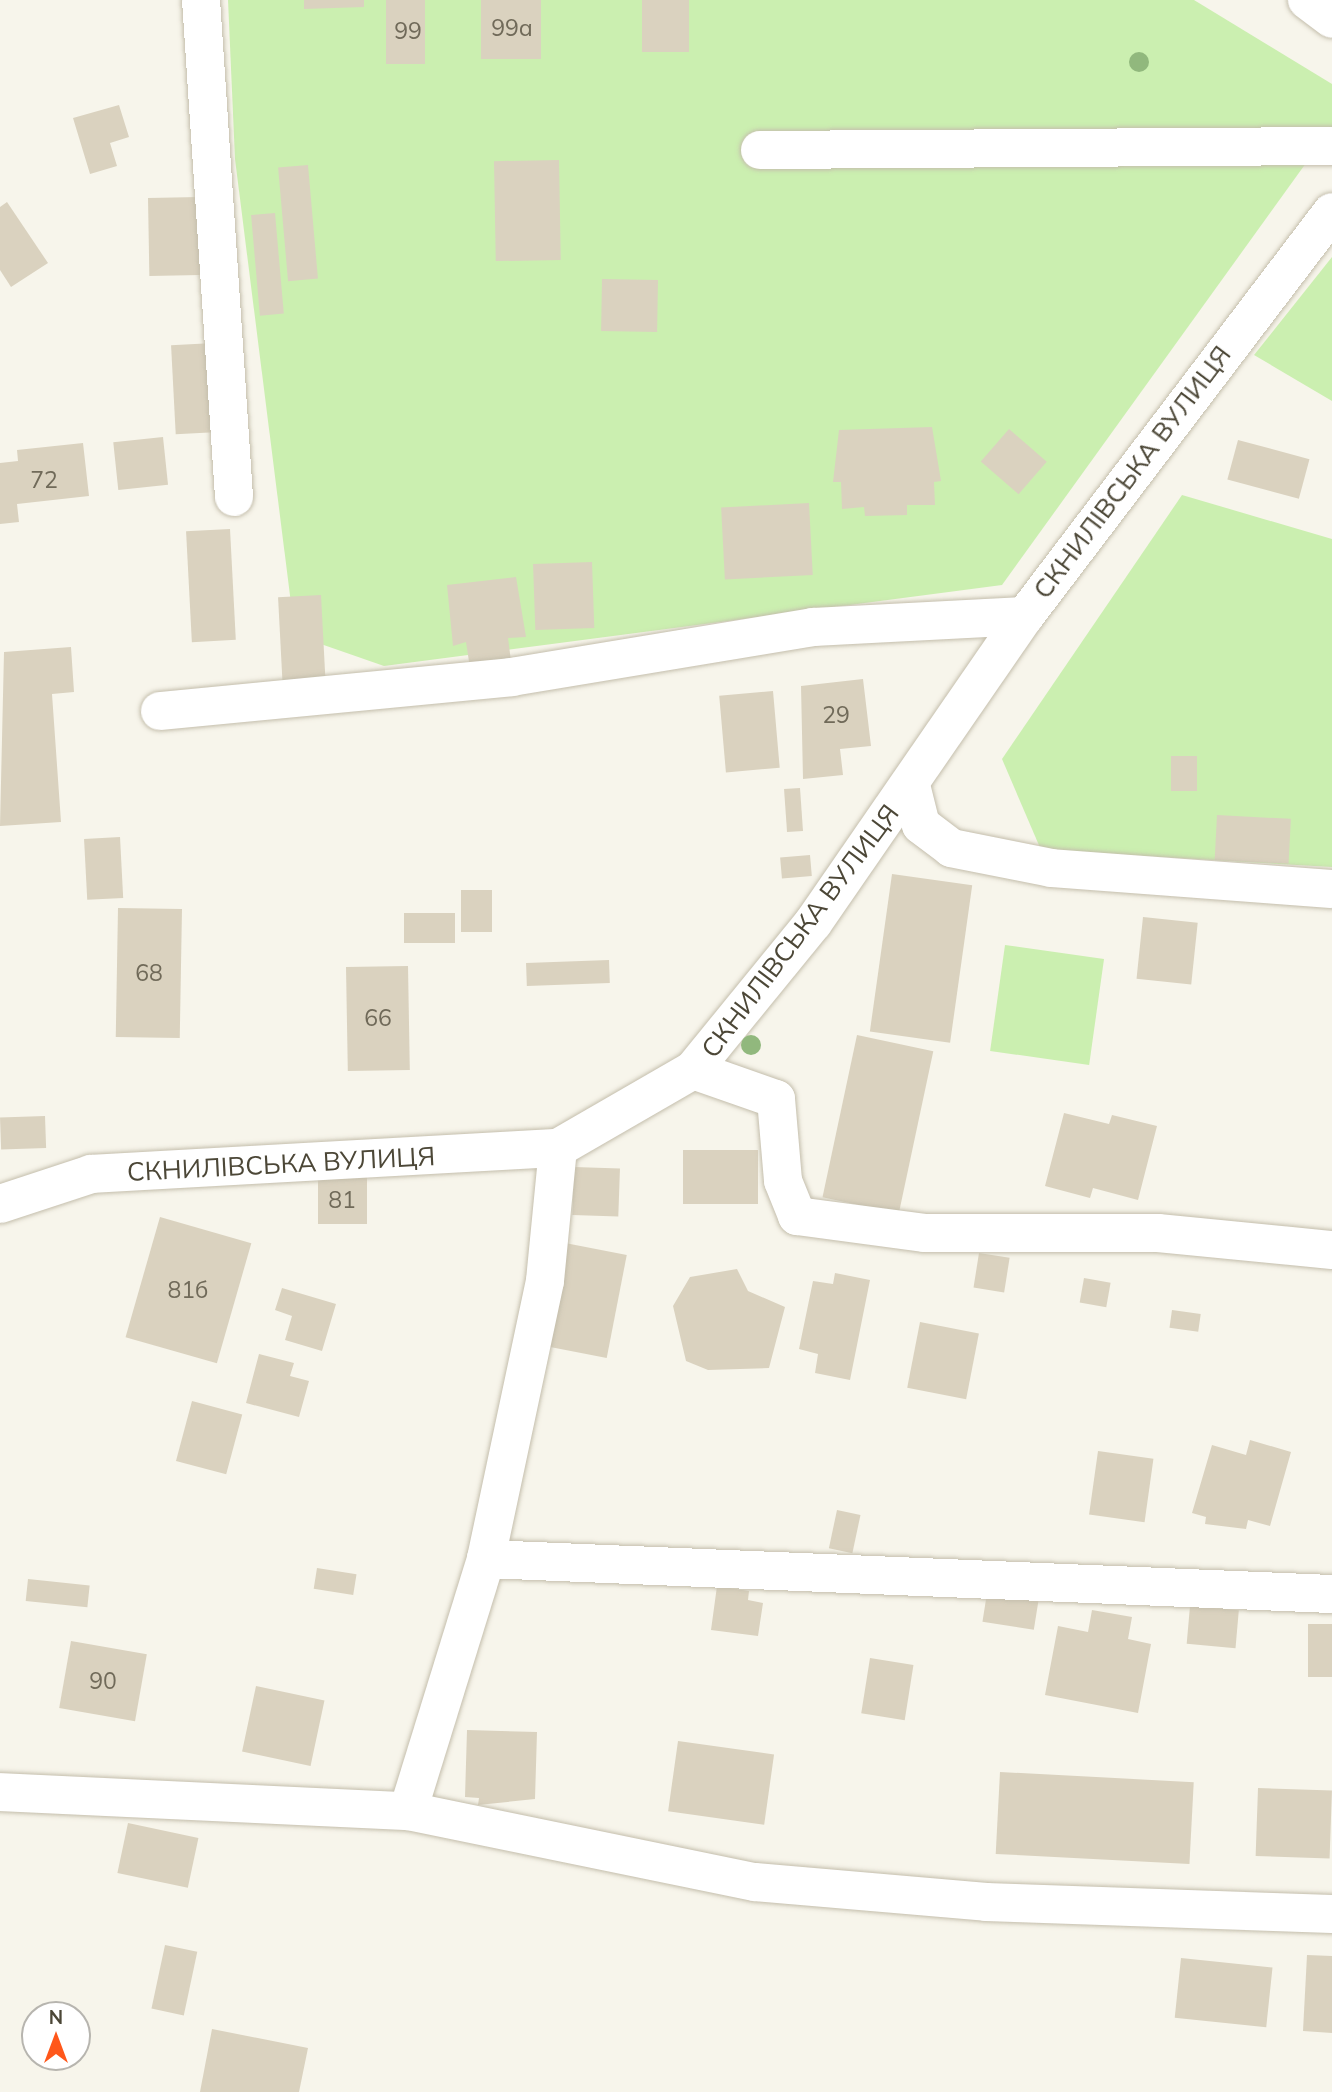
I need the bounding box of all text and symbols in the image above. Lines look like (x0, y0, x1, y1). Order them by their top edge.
house number: 99а (491, 14, 533, 42)
house number: 99 (394, 17, 422, 45)
street label: СКНИЛІВСЬКА ВУЛИЦЯ (1027, 339, 1237, 605)
house number: 72 (30, 466, 58, 494)
house number: 29 (822, 701, 850, 729)
street label: СКНИЛІВСЬКА ВУЛИЦЯ (695, 798, 905, 1064)
house number: 68 (135, 959, 163, 987)
house number: 66 (364, 1004, 392, 1032)
street label: СКНИЛІВСЬКА ВУЛИЦЯ (126, 1140, 436, 1188)
house number: 81 (328, 1186, 356, 1214)
house number: 81б (168, 1276, 208, 1304)
house number: 90 (89, 1667, 117, 1695)
north arrow (21, 2001, 91, 2071)
text: N (49, 2005, 63, 2029)

